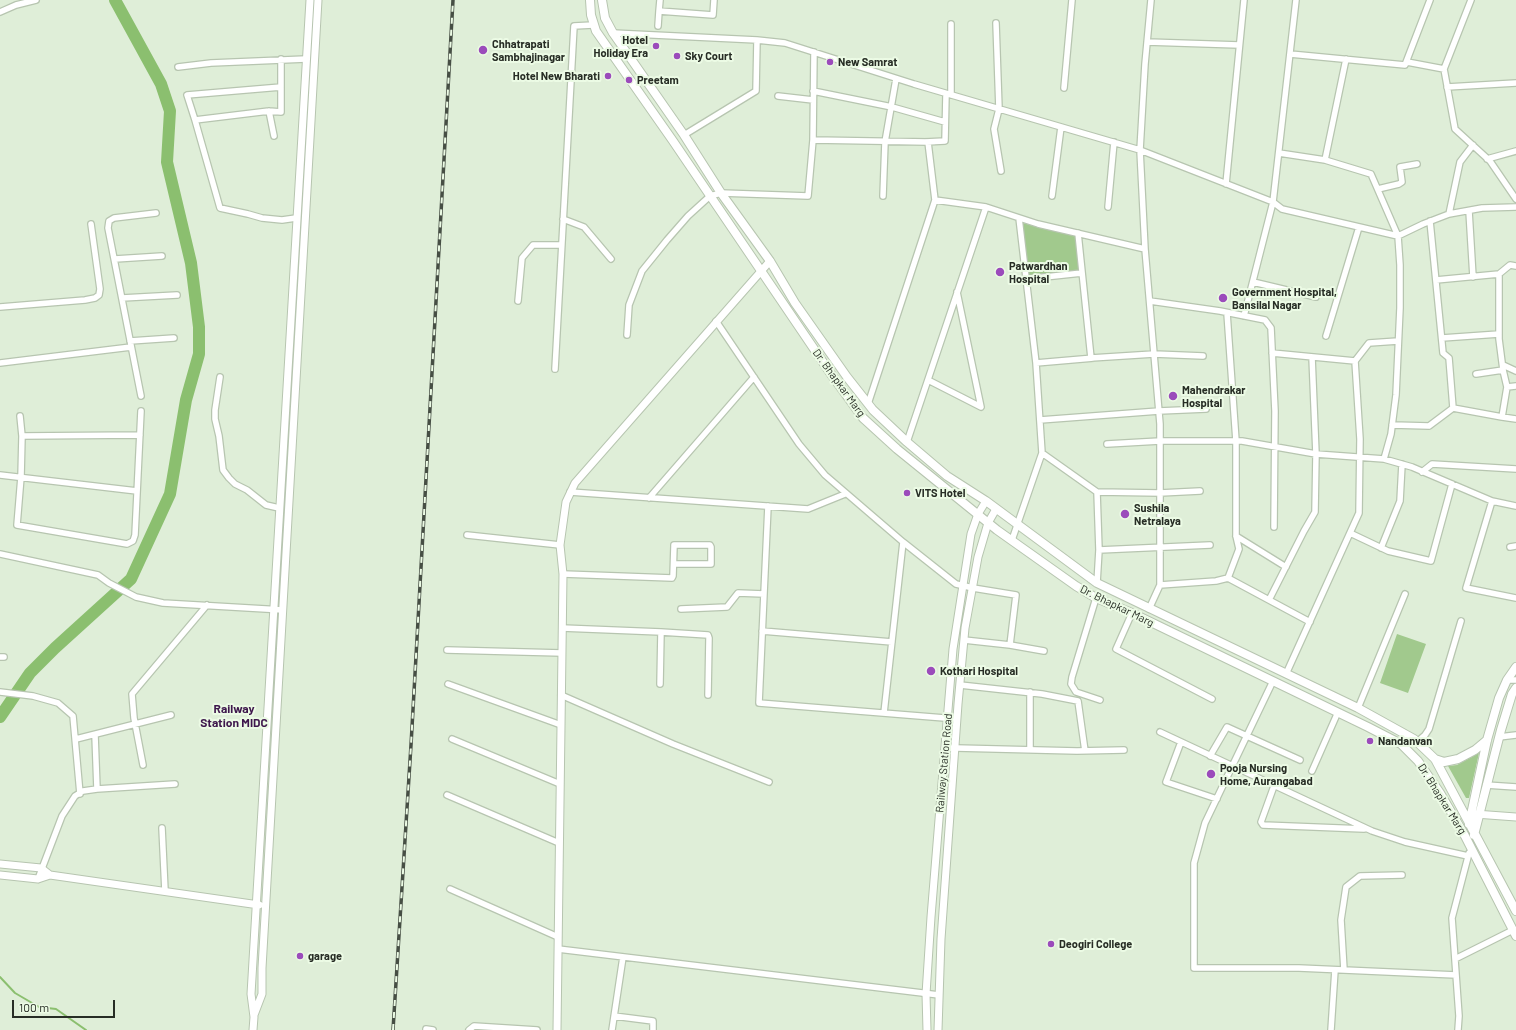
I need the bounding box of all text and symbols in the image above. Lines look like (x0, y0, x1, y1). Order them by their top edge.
place label: Hotel Holiday Era (593, 33, 648, 59)
place label: Chhatrapati Sambhajinagar (492, 37, 565, 63)
marker: Hotel Holiday Era (651, 41, 661, 51)
marker: Chhatrapati Sambhajinagar (477, 44, 489, 56)
place label: Sky Court (685, 49, 732, 63)
marker: Sky Court (672, 51, 682, 61)
place label: New Samrat (838, 55, 897, 69)
marker: New Samrat (825, 57, 835, 67)
place label: Hotel New Bharati (513, 69, 600, 83)
marker: Hotel New Bharati (603, 71, 613, 81)
place label: Preetam (637, 73, 679, 87)
marker: Preetam (624, 75, 634, 85)
place label: Patwardhan Hospital (1009, 259, 1068, 285)
marker: Patwardhan Hospital (994, 266, 1006, 278)
place label: Government Hospital, Bansilal Nagar (1232, 285, 1337, 311)
marker: Government Hospital, Bansilal Nagar (1217, 292, 1229, 304)
street label: Dr. Bhapkar Marg (810, 346, 868, 420)
place label: Mahendrakar Hospital (1182, 383, 1245, 409)
marker: Mahendrakar Hospital (1167, 390, 1179, 402)
place label: VITS Hotel (915, 486, 966, 500)
marker: VITS Hotel (902, 488, 912, 498)
place label: Sushila Netralaya (1134, 501, 1181, 527)
marker: Sushila Netralaya (1119, 508, 1131, 520)
street label: Dr. Bhapkar Marg (1078, 582, 1156, 630)
place label: Kothari Hospital (940, 664, 1018, 678)
marker: Kothari Hospital (925, 665, 937, 677)
district label: Railway Station MIDC (200, 702, 268, 730)
street label: Railway Station Road (933, 713, 955, 813)
place label: Nandanvan (1378, 734, 1432, 748)
marker: Nandanvan (1365, 736, 1375, 746)
place label: Pooja Nursing Home, Aurangabad (1220, 761, 1313, 787)
street label: Dr. Bhapkar Marg (1415, 761, 1469, 837)
marker: Pooja Nursing Home, Aurangabad (1205, 768, 1217, 780)
place label: Deogiri College (1059, 937, 1132, 951)
marker: Deogiri College (1046, 939, 1056, 949)
place label: garage (308, 949, 342, 963)
marker: garage (295, 951, 305, 961)
scale bar (14, 992, 117, 1018)
text: 100 m (19, 1000, 49, 1014)

